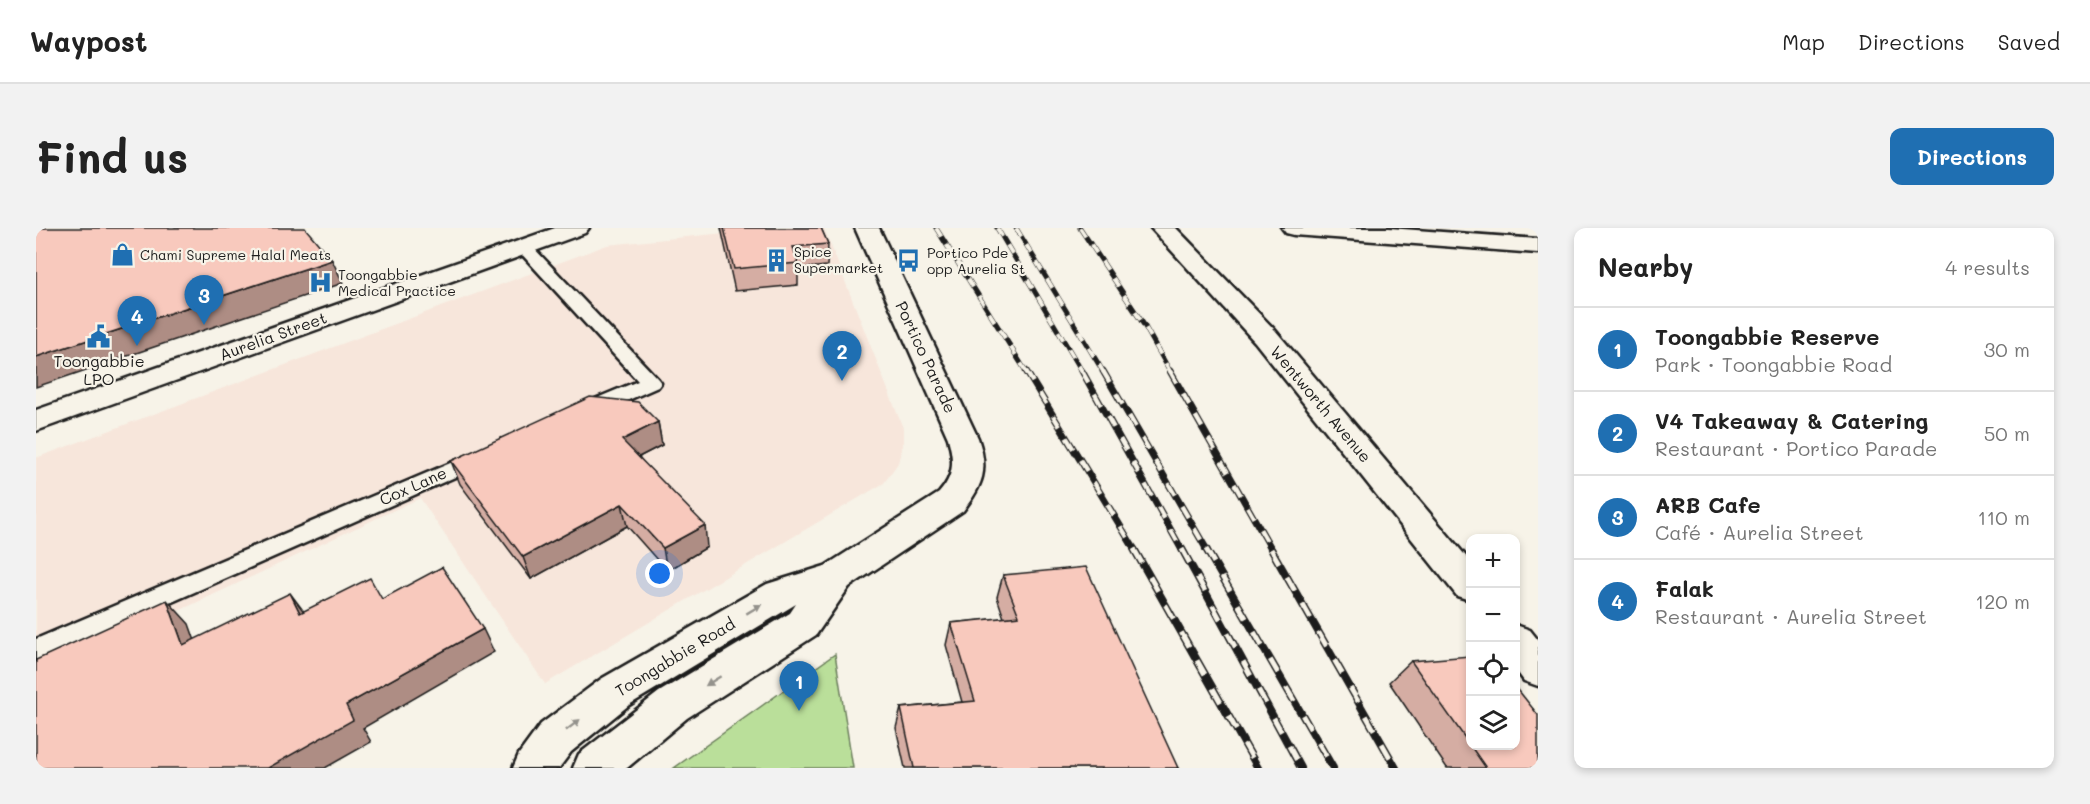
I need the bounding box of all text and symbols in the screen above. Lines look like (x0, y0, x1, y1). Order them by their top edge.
text: Waypost (30, 23, 147, 59)
text: Map (1782, 28, 1825, 55)
text: Directions (1858, 28, 1965, 55)
text: Saved (1998, 28, 2060, 55)
button: Directions (1890, 128, 2054, 185)
text: Find us (36, 129, 188, 184)
shop icon: Chami Supreme Halal Meats (109, 242, 135, 268)
place label: Spice Supermarket (794, 242, 883, 277)
place label: Portico Pde opp Aurelia St (927, 243, 1025, 278)
place label: Chami Supreme Halal Meats (140, 245, 331, 264)
building icon: Spice Supermarket (763, 247, 789, 273)
bus stop icon: Portico Pde opp Aurelia St (896, 248, 922, 274)
text: Nearby (1598, 250, 1693, 284)
text: 4 results (1945, 254, 2030, 280)
place label: Toongabbie Medical Practice (338, 265, 456, 300)
hospital icon: Toongabbie Medical Practice (307, 270, 333, 296)
pin: 3 (184, 276, 224, 325)
pin: 4 (118, 296, 156, 346)
street label: Portico Parade (891, 297, 962, 416)
street label: Aurelia Street (216, 306, 329, 365)
text: Toongabbie Reserve (1655, 322, 1879, 351)
public building icon: Toongabbie LPO (86, 323, 112, 349)
pin: 2 (822, 332, 862, 381)
text: 1 (1613, 336, 1622, 362)
text: 30 m (1984, 336, 2030, 362)
street label: Wentworth Avenue (1266, 341, 1376, 466)
place label: Toongabbie LPO (53, 350, 145, 389)
text: Park · Toongabbie Road (1655, 351, 1892, 377)
text: V4 Takeaway & Catering (1655, 406, 1928, 435)
text: 2 (1612, 420, 1623, 446)
text: 50 m (1984, 420, 2030, 446)
text: Restaurant · Portico Parade (1655, 435, 1937, 461)
street label: Cox Lane (376, 461, 450, 510)
text: ARB Cafe (1655, 490, 1761, 519)
text: 3 (1612, 504, 1624, 530)
text: 110 m (1977, 504, 2030, 530)
text: Café · Aurelia Street (1655, 519, 1863, 545)
map controls (1466, 534, 1520, 750)
button: + (1466, 534, 1520, 588)
your location (645, 559, 674, 588)
text: Falak (1655, 574, 1714, 603)
button: − (1466, 588, 1520, 642)
text: 4 (1611, 588, 1624, 614)
text: 120 m (1975, 588, 2030, 614)
one-way arrow (746, 603, 762, 614)
text: Restaurant · Aurelia Street (1655, 603, 1927, 629)
street label: Toongabbie Road (611, 613, 739, 701)
button: locate (1466, 642, 1520, 696)
pin: 1 (780, 662, 819, 711)
one-way arrow (705, 675, 721, 686)
button: layers (1466, 696, 1520, 750)
one-way arrow (564, 719, 580, 731)

